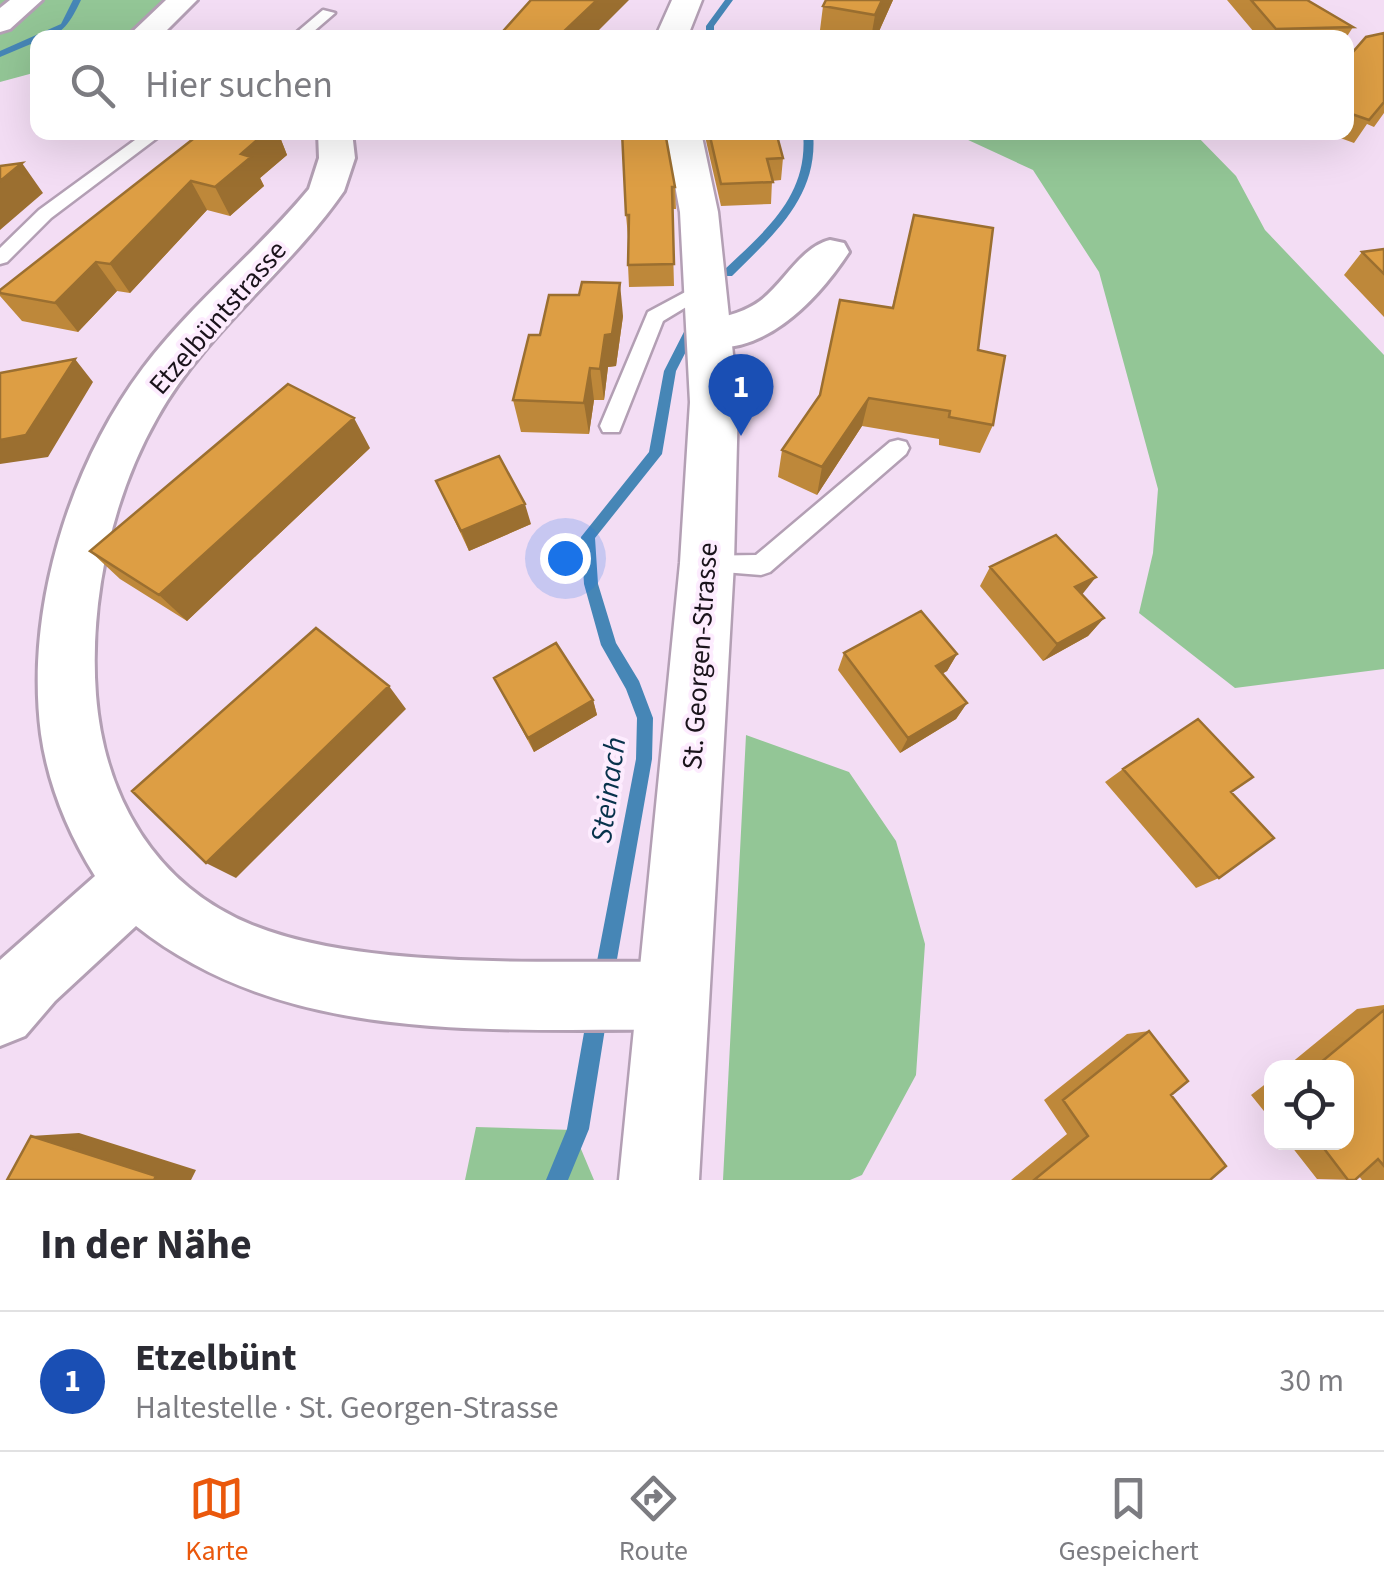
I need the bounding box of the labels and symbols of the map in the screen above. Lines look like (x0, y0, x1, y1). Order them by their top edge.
street label: Etzelbüntstrasse (139, 232, 296, 403)
pin: 1 (708, 354, 774, 436)
your location (540, 533, 591, 584)
street label: St. Georgen-Strasse (672, 541, 728, 771)
water label: Steinach (580, 734, 637, 846)

